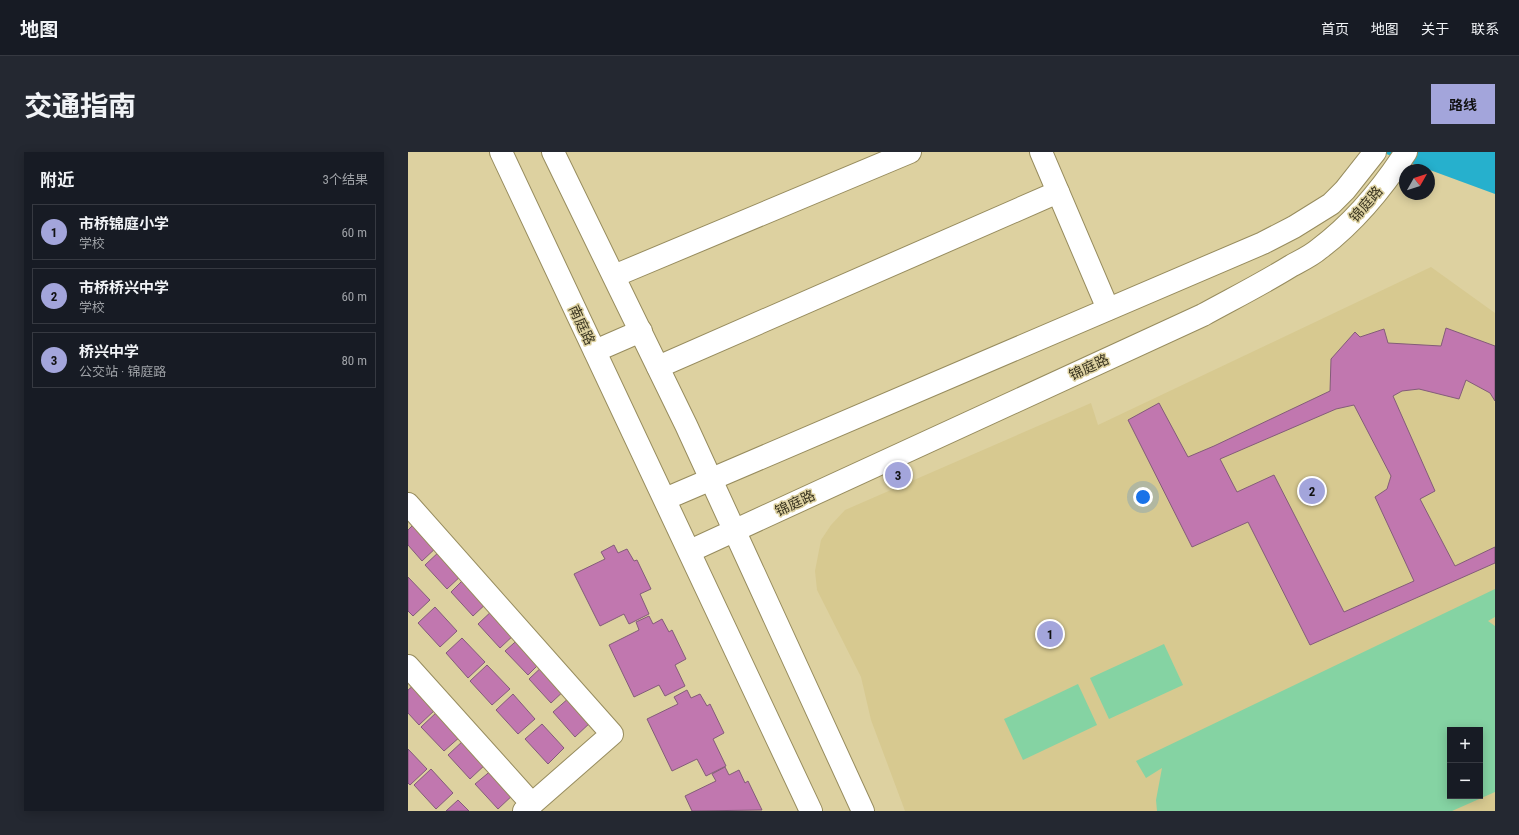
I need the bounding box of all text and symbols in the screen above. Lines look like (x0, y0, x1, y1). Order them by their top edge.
text: 地图 (20, 18, 58, 41)
text: 首页 (1321, 21, 1349, 37)
text: 地图 (1371, 21, 1399, 37)
text: 关于 (1421, 21, 1449, 37)
text: 联系 (1471, 21, 1499, 37)
button: 路线 (1431, 84, 1495, 124)
text: 交通指南 (24, 90, 136, 123)
north arrow (1399, 164, 1435, 200)
text: 附近 (40, 170, 74, 190)
text: 3个结果 (323, 172, 368, 187)
street label: 锦庭路 (1346, 183, 1386, 225)
text: 市桥锦庭小学 (79, 215, 169, 233)
text: 1 (51, 225, 57, 240)
text: 60 m (341, 225, 367, 240)
text: 学校 (79, 236, 105, 251)
text: 市桥桥兴中学 (79, 279, 169, 297)
text: 2 (51, 289, 57, 304)
text: 60 m (341, 289, 367, 304)
text: 学校 (79, 300, 105, 315)
street label: 南庭路 (566, 303, 598, 347)
text: 桥兴中学 (79, 343, 139, 361)
street label: 锦庭路 (1067, 351, 1111, 383)
text: 3 (51, 353, 57, 368)
text: 80 m (341, 353, 367, 368)
text: 公交站 · 锦庭路 (79, 364, 166, 379)
pin: 3 (885, 460, 911, 490)
pin: 2 (1299, 476, 1325, 506)
street label: 锦庭路 (773, 487, 817, 519)
your location (1133, 487, 1153, 507)
pin: 1 (1037, 619, 1063, 649)
map controls (1447, 727, 1483, 799)
button: + (1447, 727, 1483, 763)
button: − (1447, 763, 1483, 799)

